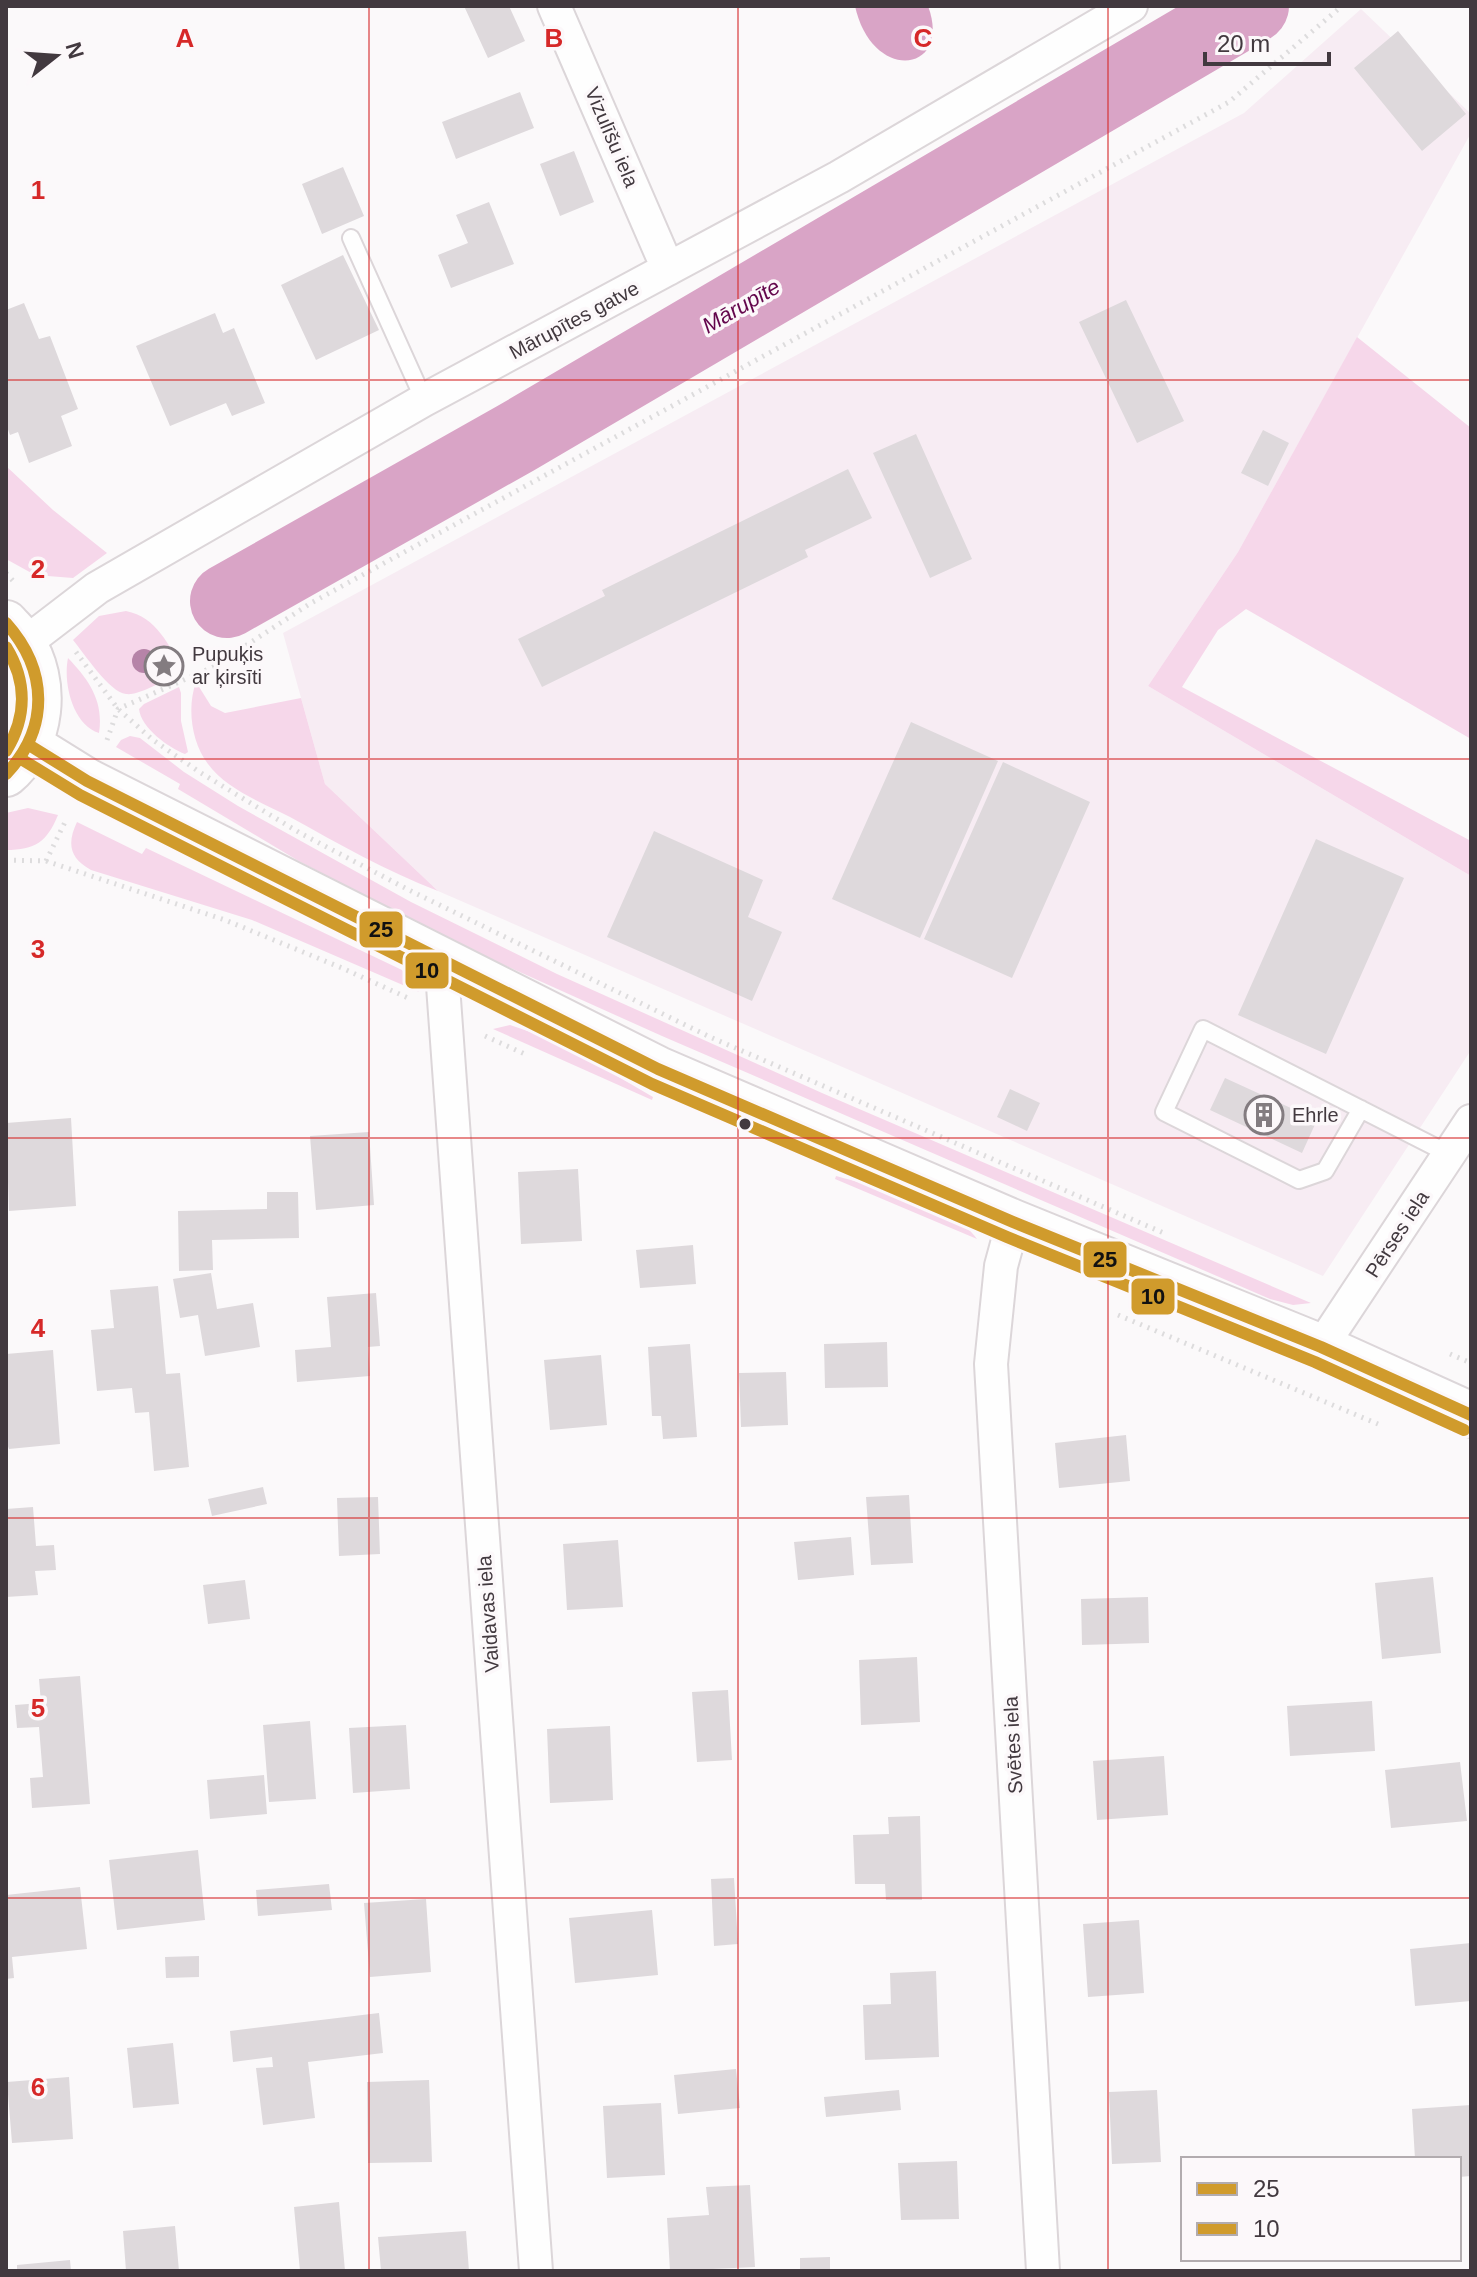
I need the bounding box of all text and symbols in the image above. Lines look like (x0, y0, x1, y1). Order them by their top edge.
north arrow (16, 16, 96, 96)
scale bar (1205, 16, 1329, 66)
text: A (176, 23, 195, 53)
text: B (545, 23, 563, 53)
text: C (914, 23, 933, 53)
text: 20 m (1217, 30, 1270, 57)
text: N (60, 39, 89, 62)
street label: Vizulīšu iela (581, 84, 643, 191)
text: 1 (31, 175, 45, 205)
water label: Mārupīte (698, 274, 784, 338)
street label: Mārupītes gatve (506, 277, 642, 363)
text: 2 (31, 554, 45, 584)
place label: Pupuķis ar ķirsīti (192, 643, 263, 688)
place icon: Pupuķis ar ķirsīti (143, 645, 185, 687)
line badge: 25 (358, 910, 404, 949)
text: 25 (369, 917, 393, 942)
text: 3 (31, 934, 45, 964)
line badge: 10 (404, 951, 450, 990)
text: 10 (415, 958, 439, 983)
building icon: Ehrle (1243, 1094, 1285, 1136)
place label: Ehrle (1292, 1104, 1339, 1126)
unlabelled marker (737, 1116, 753, 1132)
street label: Pērses iela (1361, 1186, 1434, 1281)
line badge: 25 (1082, 1240, 1128, 1279)
text: 25 (1093, 1247, 1117, 1272)
line badge: 10 (1130, 1277, 1176, 1316)
text: 10 (1141, 1284, 1165, 1309)
text: 4 (31, 1313, 46, 1343)
street label: Vaidavas iela (473, 1554, 503, 1673)
text: 5 (31, 1693, 45, 1723)
street label: Svētes iela (999, 1695, 1027, 1794)
text: 6 (31, 2072, 45, 2102)
legend (1181, 2157, 1461, 2261)
text: 25 (1253, 2175, 1280, 2202)
text: 10 (1253, 2215, 1280, 2242)

